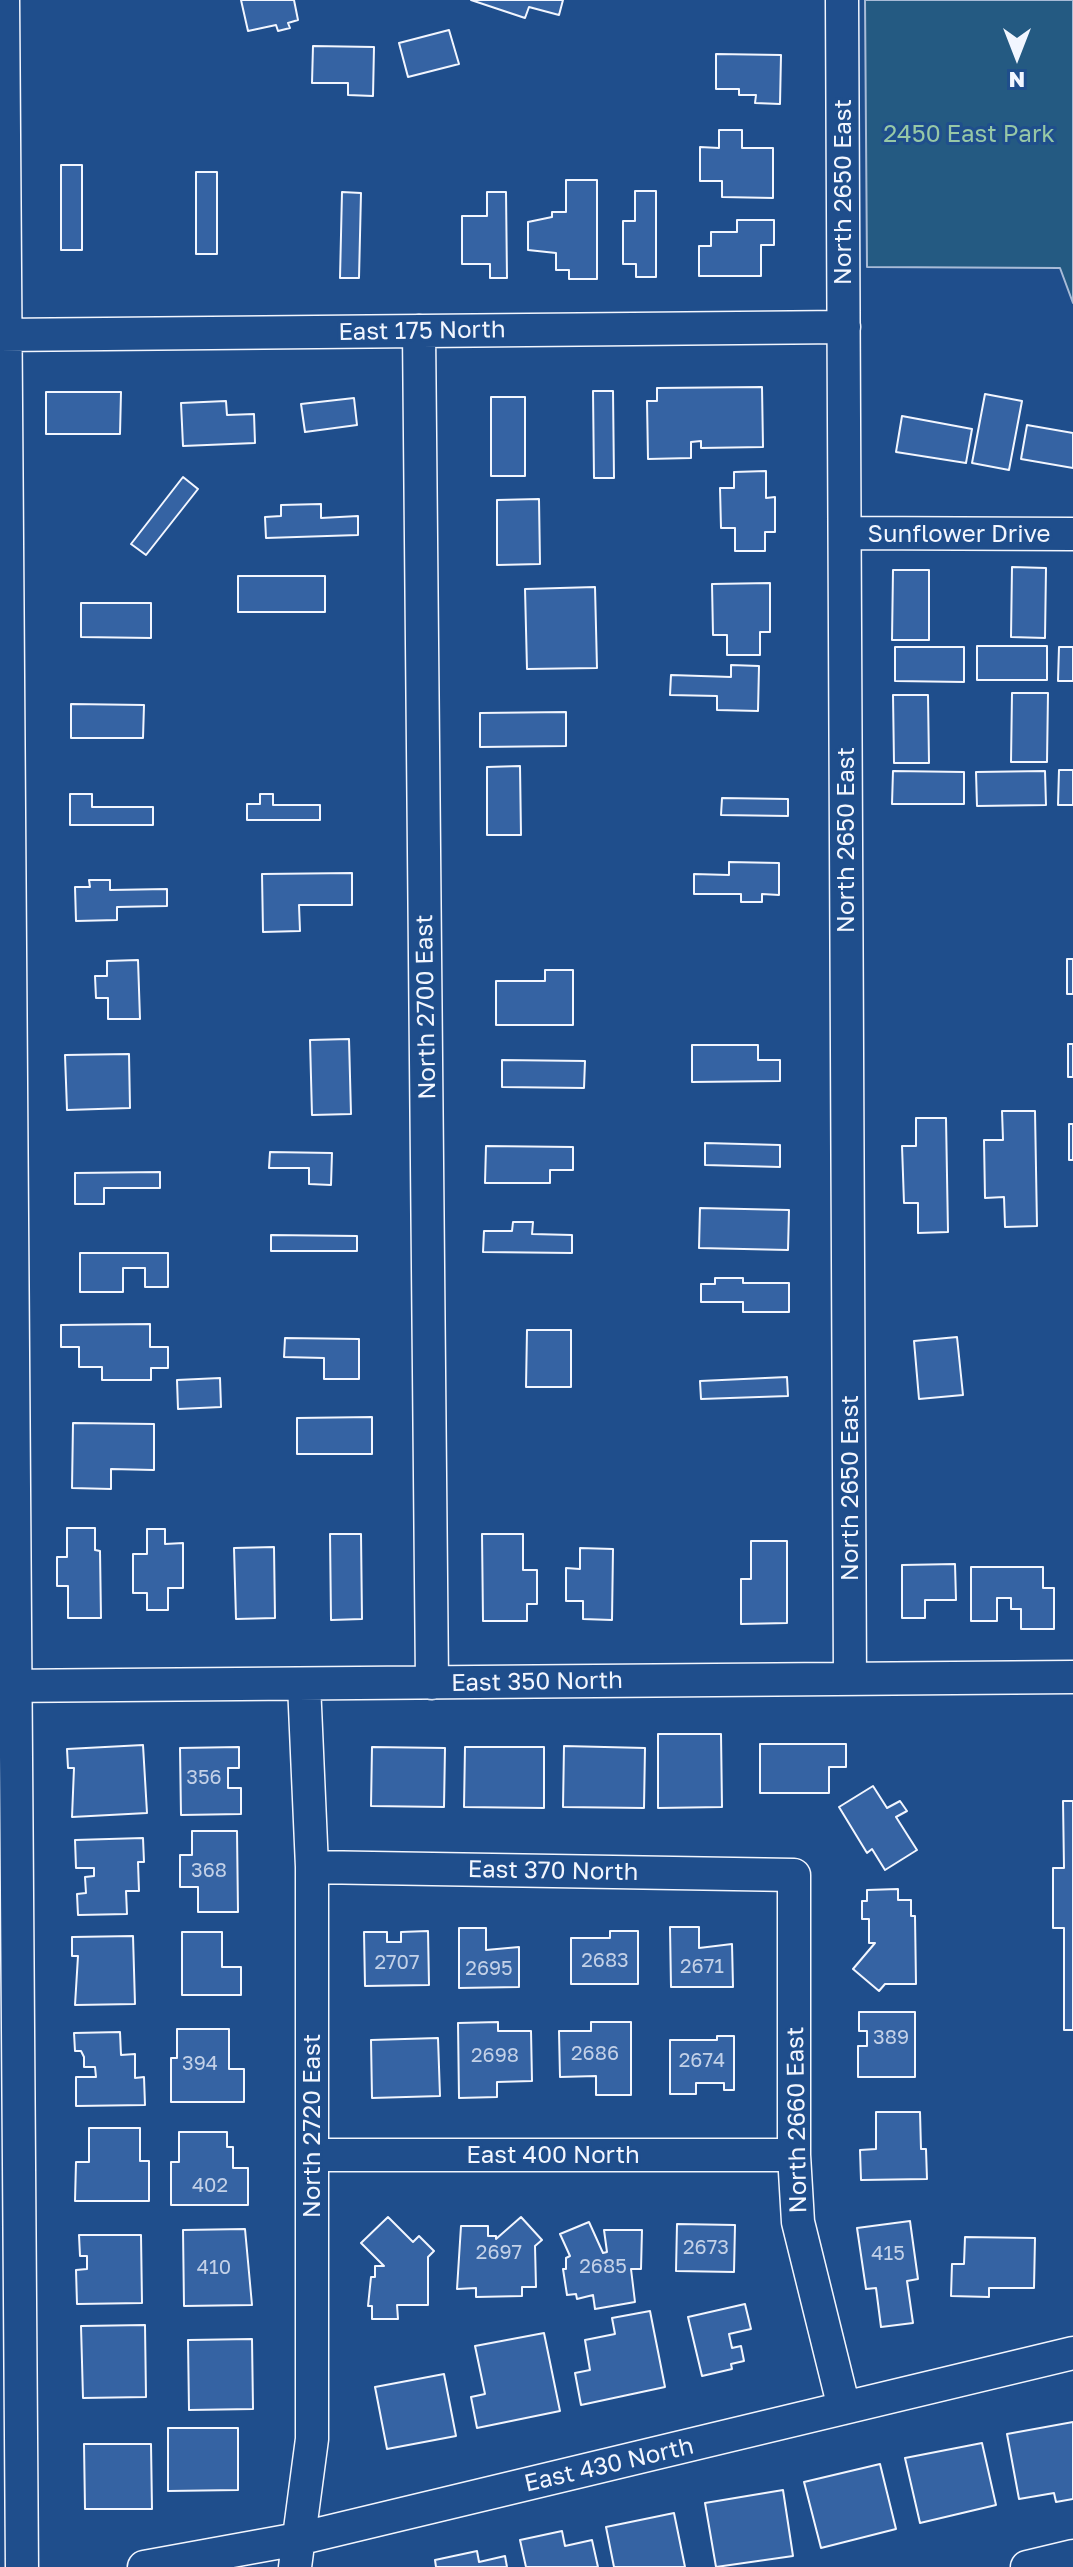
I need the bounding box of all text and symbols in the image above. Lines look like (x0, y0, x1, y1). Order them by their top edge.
north arrow (977, 16, 1057, 96)
text: N (1009, 67, 1025, 94)
street label: North 2650 East (829, 99, 857, 285)
park label: 2450 East Park (883, 120, 1055, 148)
street label: East 175 North (338, 315, 506, 347)
street label: Sunflower Drive (868, 520, 1050, 548)
street label: North 2650 East (832, 747, 860, 933)
street label: North 2700 East (410, 914, 442, 1100)
street label: North 2650 East (836, 1395, 864, 1581)
street label: East 350 North (451, 1666, 623, 1698)
house number: 356 (186, 1766, 222, 1790)
street label: East 370 North (467, 1855, 639, 1887)
house number: 368 (191, 1859, 227, 1883)
house number: 2683 (581, 1949, 629, 1973)
house number: 2707 (374, 1951, 420, 1975)
house number: 2671 (680, 1955, 724, 1979)
house number: 2695 (465, 1957, 513, 1981)
street label: North 2660 East (781, 2026, 813, 2214)
house number: 389 (873, 2026, 909, 2050)
street label: North 2720 East (298, 2034, 326, 2218)
house number: 2686 (571, 2042, 619, 2066)
house number: 2698 (471, 2044, 519, 2068)
house number: 2674 (679, 2049, 725, 2073)
house number: 394 (182, 2052, 218, 2076)
street label: East 400 North (466, 2141, 640, 2169)
house number: 402 (192, 2174, 228, 2198)
house number: 2673 (683, 2236, 729, 2260)
house number: 2697 (476, 2241, 522, 2265)
house number: 415 (871, 2242, 905, 2266)
house number: 2685 (579, 2255, 627, 2279)
house number: 410 (197, 2256, 231, 2280)
street label: East 430 North (522, 2432, 696, 2498)

